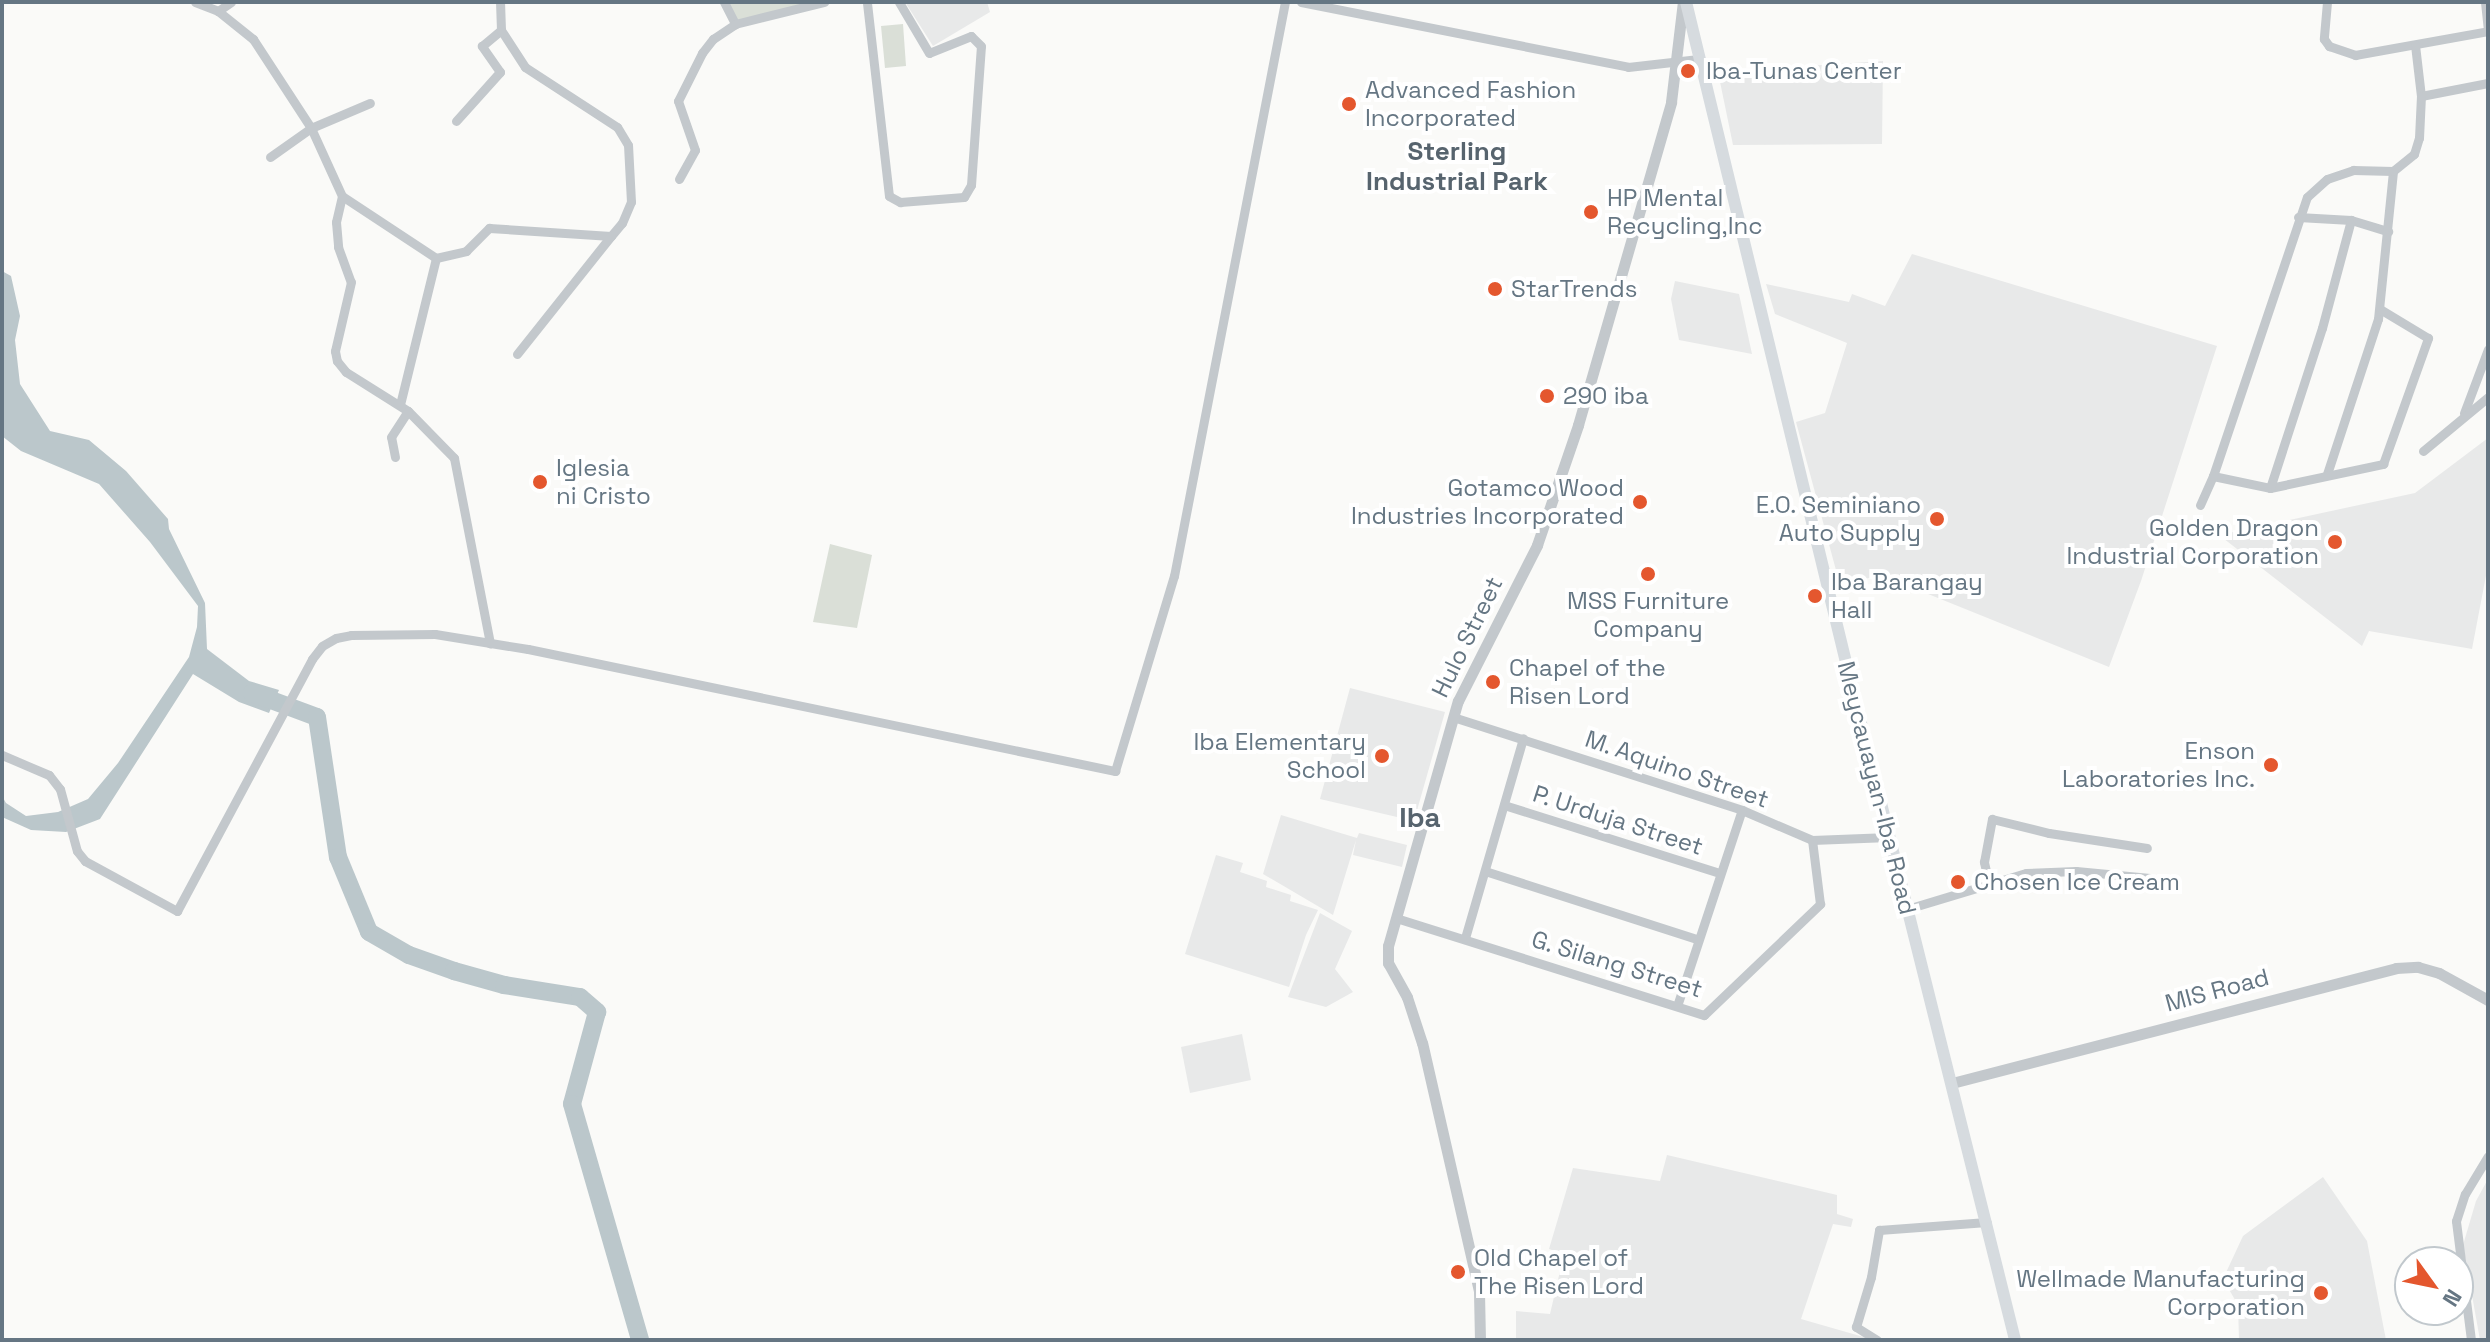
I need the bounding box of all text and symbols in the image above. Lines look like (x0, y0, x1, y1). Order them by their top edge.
place label: Iba-Tunas Center (1706, 57, 1902, 85)
marker: Iba-Tunas Center (1677, 60, 1699, 82)
place label: Advanced Fashion Incorporated (1365, 76, 1576, 132)
marker: Advanced Fashion Incorporated (1340, 95, 1358, 113)
district label: Sterling Industrial Park (1366, 136, 1548, 198)
place label: HP Mental Recycling,Inc (1607, 184, 1763, 240)
marker: HP Mental Recycling,Inc (1582, 203, 1600, 221)
place label: StarTrends (1511, 275, 1637, 303)
marker: StarTrends (1486, 280, 1504, 298)
place label: 290 iba (1563, 382, 1649, 410)
marker: 290 iba (1538, 387, 1556, 405)
place label: Iglesia ni Cristo (556, 454, 651, 510)
marker: Iglesia ni Cristo (531, 473, 549, 491)
place label: Gotamco Wood Industries Incorporated (1351, 474, 1624, 530)
place label: E.O. Seminiano Auto Supply (1755, 491, 1921, 547)
marker: Gotamco Wood Industries Incorporated (1631, 493, 1649, 511)
marker: E.O. Seminiano Auto Supply (1928, 510, 1946, 528)
place label: Golden Dragon Industrial Corporation (2066, 514, 2319, 570)
marker: Golden Dragon Industrial Corporation (2326, 533, 2344, 551)
marker: MSS Furniture Company (1639, 565, 1657, 583)
place label: Iba Barangay Hall (1831, 568, 1983, 624)
street label: Hulo Street (1425, 572, 1509, 702)
place label: MSS Furniture Company (1567, 587, 1729, 643)
marker: Iba Barangay Hall (1806, 587, 1824, 605)
place label: Chapel of the Risen Lord (1509, 654, 1666, 710)
street label: Meycauayan-Iba Road (1832, 658, 1922, 918)
marker: Chapel of the Risen Lord (1484, 673, 1502, 691)
street label: M. Aquino Street (1581, 724, 1773, 814)
place label: Iba Elementary School (1193, 728, 1366, 784)
place label: Enson Laboratories Inc. (2062, 737, 2255, 793)
marker: Iba Elementary School (1373, 747, 1391, 765)
marker: Enson Laboratories Inc. (2262, 756, 2280, 774)
street label: P. Urduja Street (1529, 779, 1707, 861)
district label: Iba (1399, 800, 1441, 834)
place label: Chosen Ice Cream (1974, 868, 2180, 896)
marker: Chosen Ice Cream (1949, 873, 1967, 891)
street label: G. Silang Street (1528, 924, 1706, 1004)
street label: MIS Road (2162, 962, 2272, 1018)
place label: Old Chapel of The Risen Lord (1474, 1244, 1644, 1300)
north arrow (2394, 1246, 2474, 1326)
marker: Old Chapel of The Risen Lord (1449, 1263, 1467, 1281)
place label: Wellmade Manufacturing Corporation (2016, 1265, 2305, 1321)
marker: Wellmade Manufacturing Corporation (2312, 1284, 2330, 1302)
text: N (2437, 1284, 2468, 1312)

